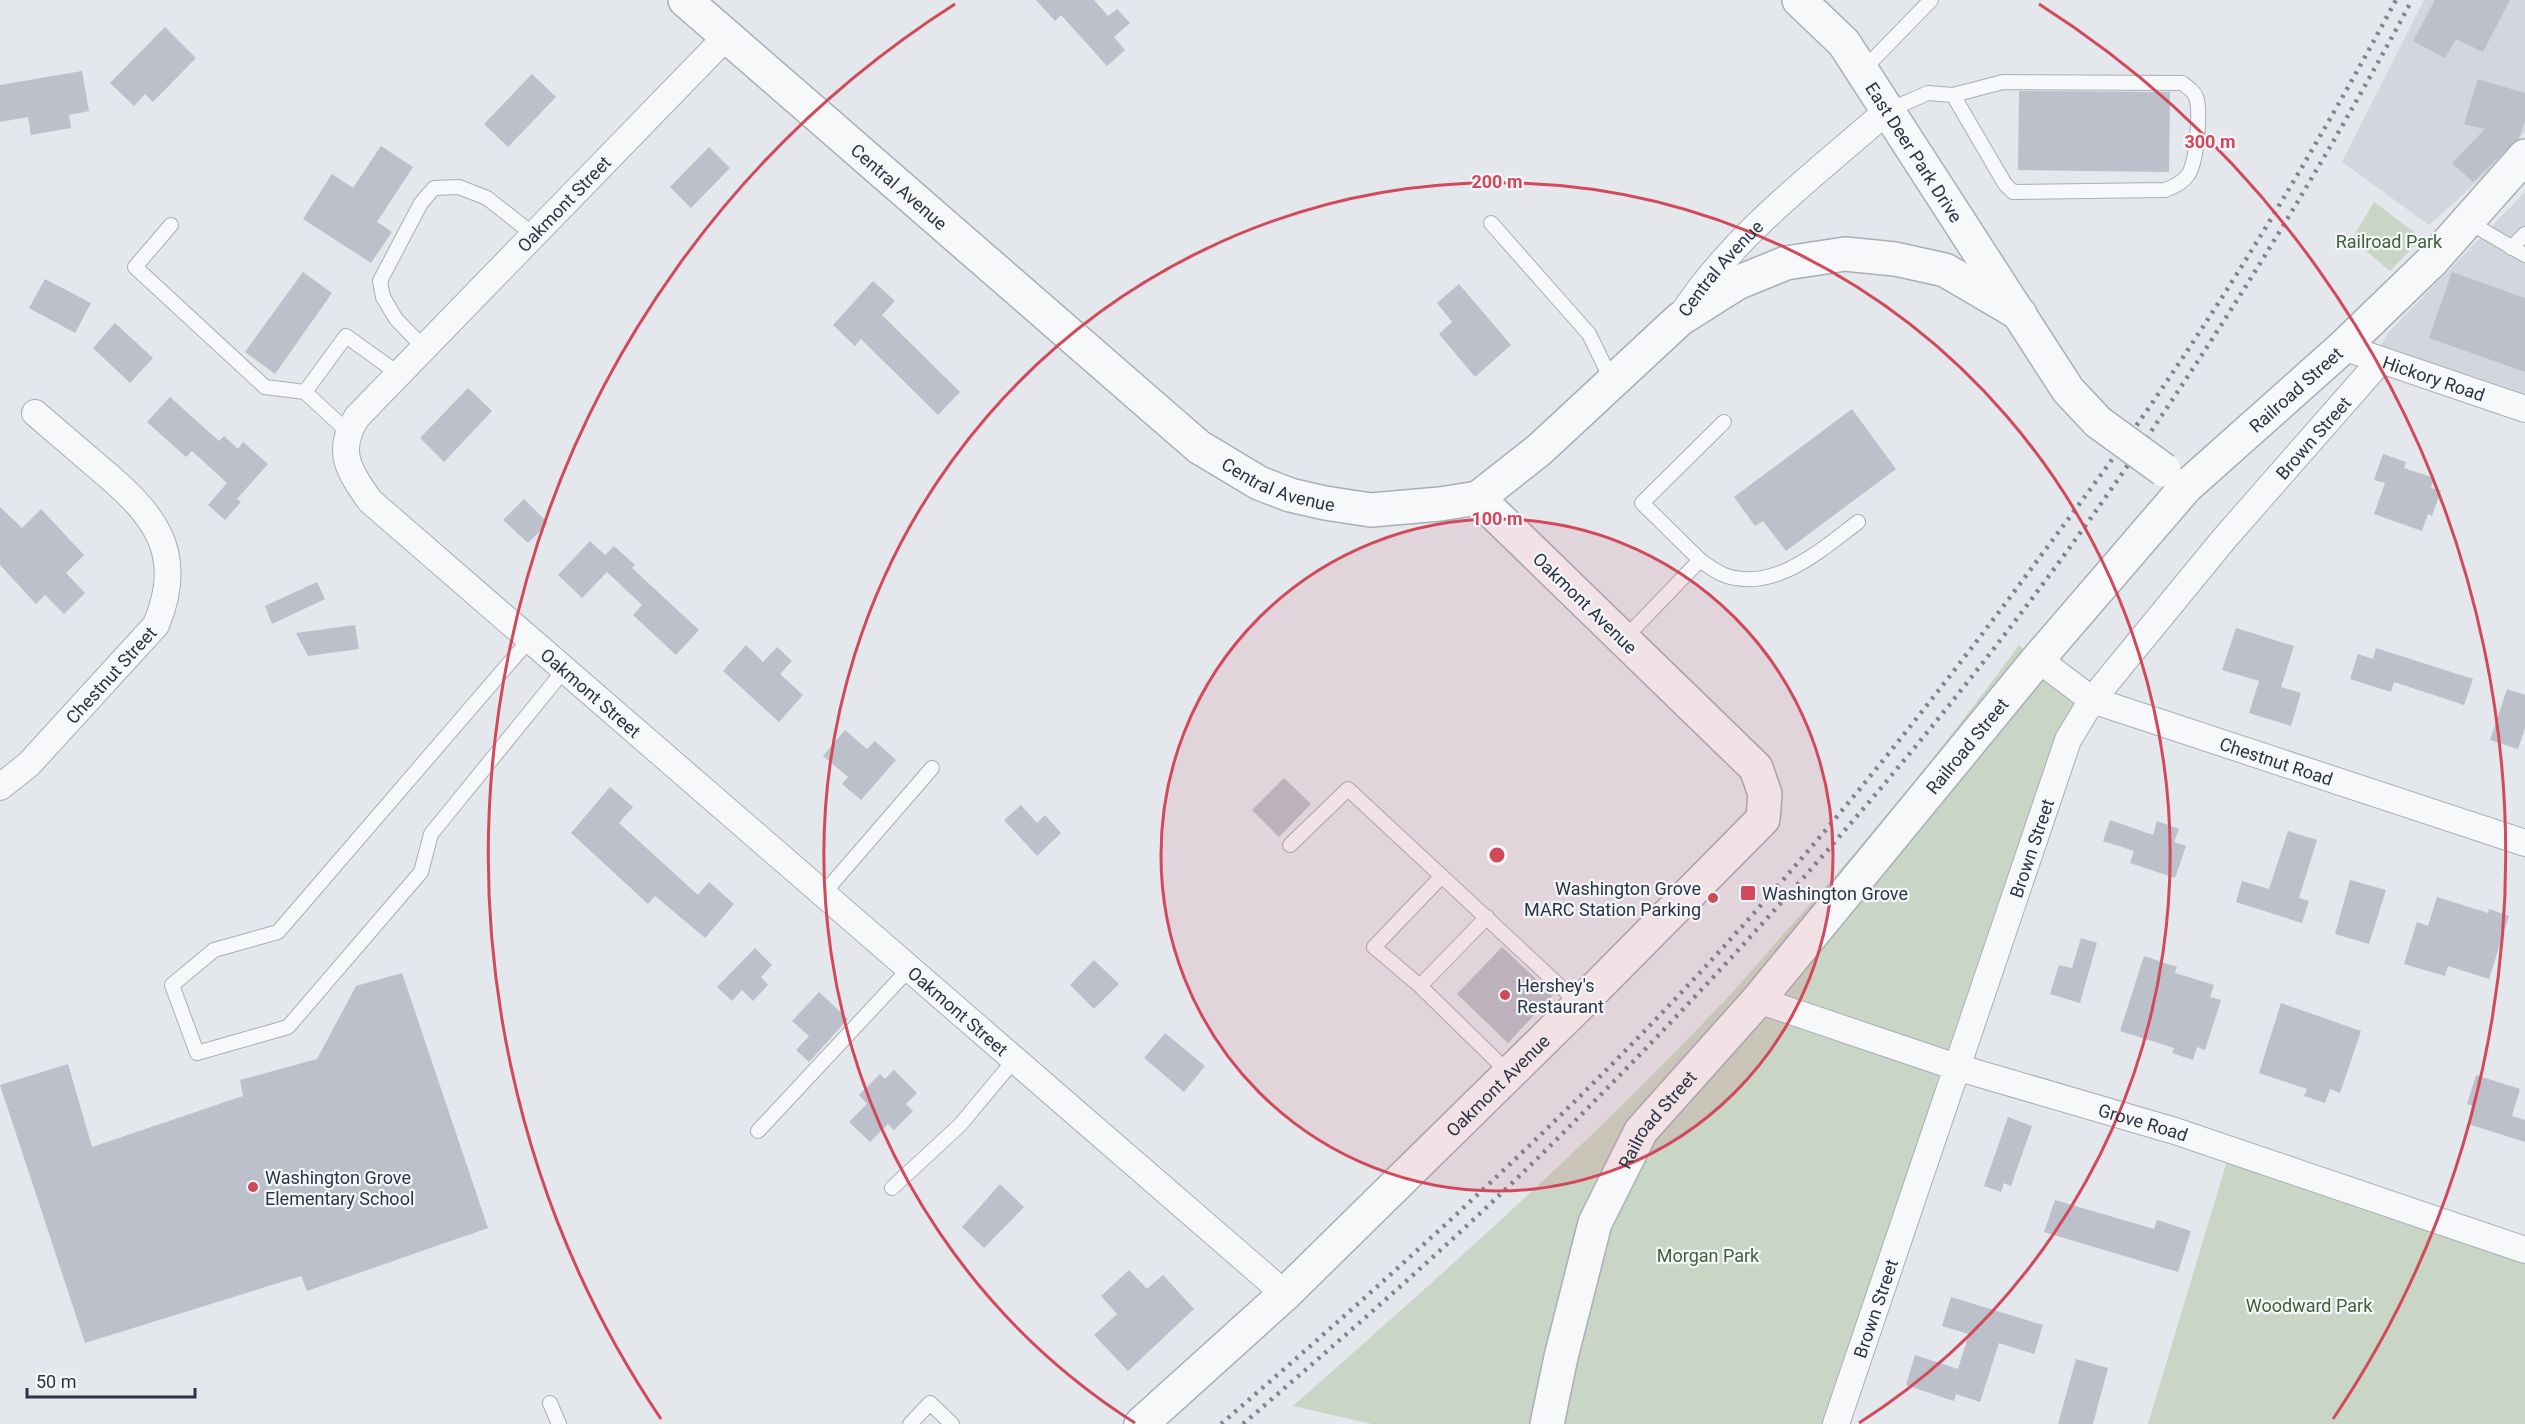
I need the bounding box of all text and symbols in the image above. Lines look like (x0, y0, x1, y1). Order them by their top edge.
street label: East Deer Park Drive (1862, 78, 1967, 226)
text: 300 m (2184, 131, 2236, 152)
street label: Central Avenue (847, 139, 952, 234)
street label: Oakmont Street (513, 152, 615, 256)
text: 200 m (1471, 171, 1523, 192)
street label: Central Avenue (1673, 215, 1767, 320)
park label: Railroad Park (2336, 231, 2443, 252)
street label: Railroad Street (2245, 342, 2346, 436)
street label: Hickory Road (2380, 351, 2488, 405)
street label: Brown Street (2271, 392, 2355, 483)
street label: Central Avenue (1218, 453, 1336, 515)
text: 100 m (1471, 508, 1523, 529)
street label: Oakmont Avenue (1529, 548, 1641, 658)
street label: Chestnut Street (61, 622, 160, 728)
street label: Oakmont Street (537, 644, 645, 741)
street label: Railroad Street (1921, 694, 2012, 798)
street label: Chestnut Road (2217, 732, 2336, 789)
street label: Brown Street (2005, 796, 2058, 900)
centre of rings (1487, 845, 1507, 865)
place label: Washington Grove MARC Station Parking (1524, 878, 1701, 920)
place label: Washington Grove (1762, 883, 1908, 904)
marker: Washington Grove (1739, 884, 1757, 902)
marker: Washington Grove MARC Station Parking (1706, 891, 1720, 905)
street label: Oakmont Street (904, 962, 1012, 1060)
place label: Hershey's Restaurant (1517, 975, 1604, 1017)
marker: Hershey's Restaurant (1498, 988, 1512, 1002)
street label: Oakmont Avenue (1441, 1030, 1554, 1140)
street label: Railroad Street (1614, 1066, 1700, 1172)
street label: Grove Road (2096, 1099, 2191, 1145)
place label: Washington Grove Elementary School (265, 1167, 414, 1209)
marker: Washington Grove Elementary School (246, 1180, 260, 1194)
park label: Morgan Park (1657, 1245, 1760, 1266)
street label: Brown Street (1849, 1256, 1902, 1361)
park label: Woodward Park (2246, 1295, 2373, 1316)
scale bar (27, 1361, 195, 1399)
text: 50 m (36, 1371, 76, 1392)

